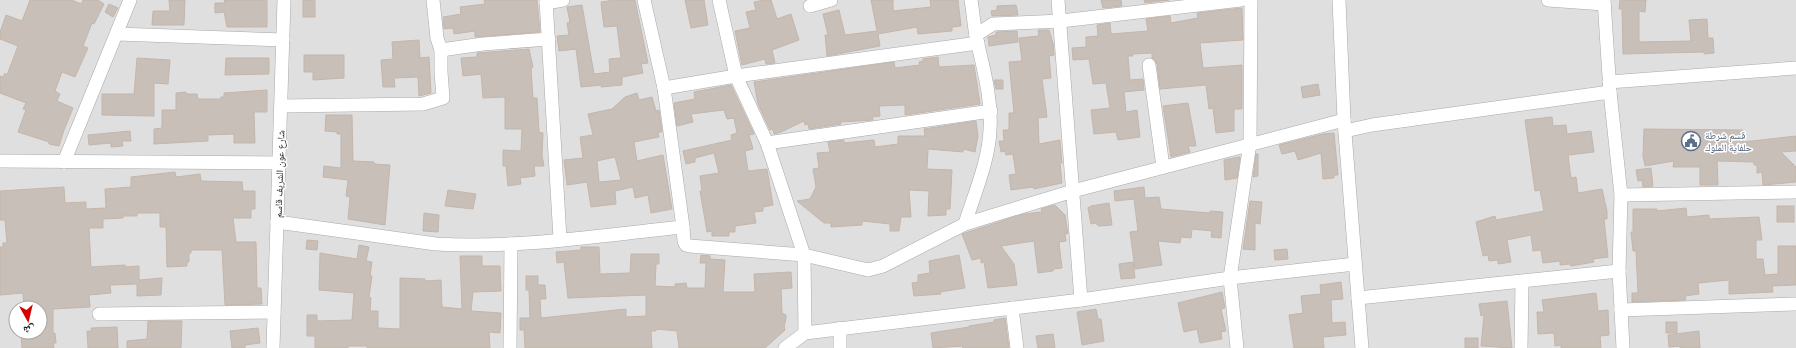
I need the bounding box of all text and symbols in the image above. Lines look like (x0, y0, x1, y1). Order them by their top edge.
street label: شارع عون الشريف قاسم (272, 130, 289, 218)
public building icon: قسم شرطة حلفاية الملوك (1680, 130, 1702, 152)
place label: قسم شرطة حلفاية الملوك (1705, 130, 1753, 154)
north arrow (8, 300, 48, 340)
text: ش (22, 321, 36, 337)

